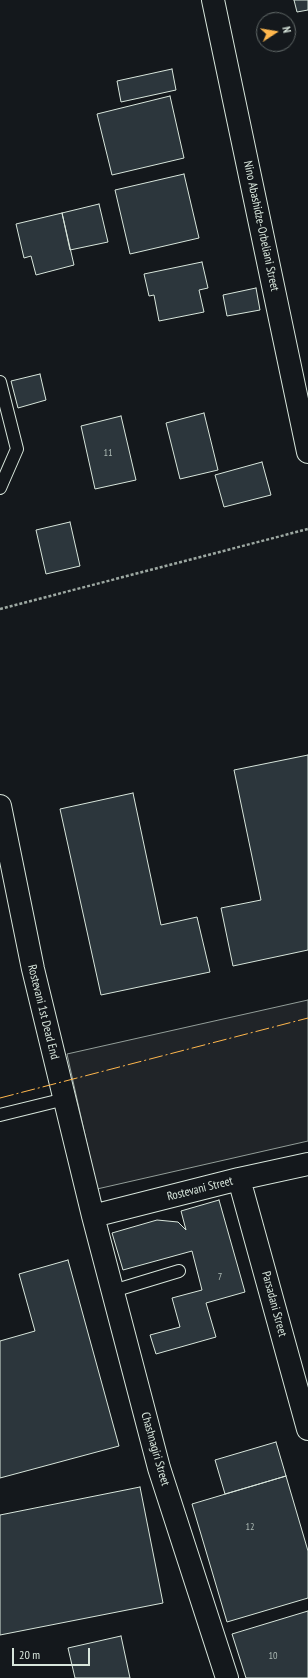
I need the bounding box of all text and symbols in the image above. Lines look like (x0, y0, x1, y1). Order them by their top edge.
north arrow (256, 12, 296, 52)
text: N (279, 25, 294, 34)
street label: Nino Abashidze-Orbeliani Street (240, 159, 282, 293)
house number: 11 (104, 447, 112, 459)
street label: Rostevani 1st Dead End (24, 963, 62, 1061)
street label: Rostevani Street (166, 1174, 234, 1204)
street label: Parsadani Street (258, 1270, 290, 1338)
house number: 7 (218, 1271, 222, 1283)
street label: Chashnagiri Street (138, 1410, 172, 1488)
house number: 12 (246, 1521, 254, 1533)
scale bar (14, 1640, 92, 1666)
text: 20 m (19, 1647, 40, 1662)
house number: 10 (269, 1650, 277, 1662)

